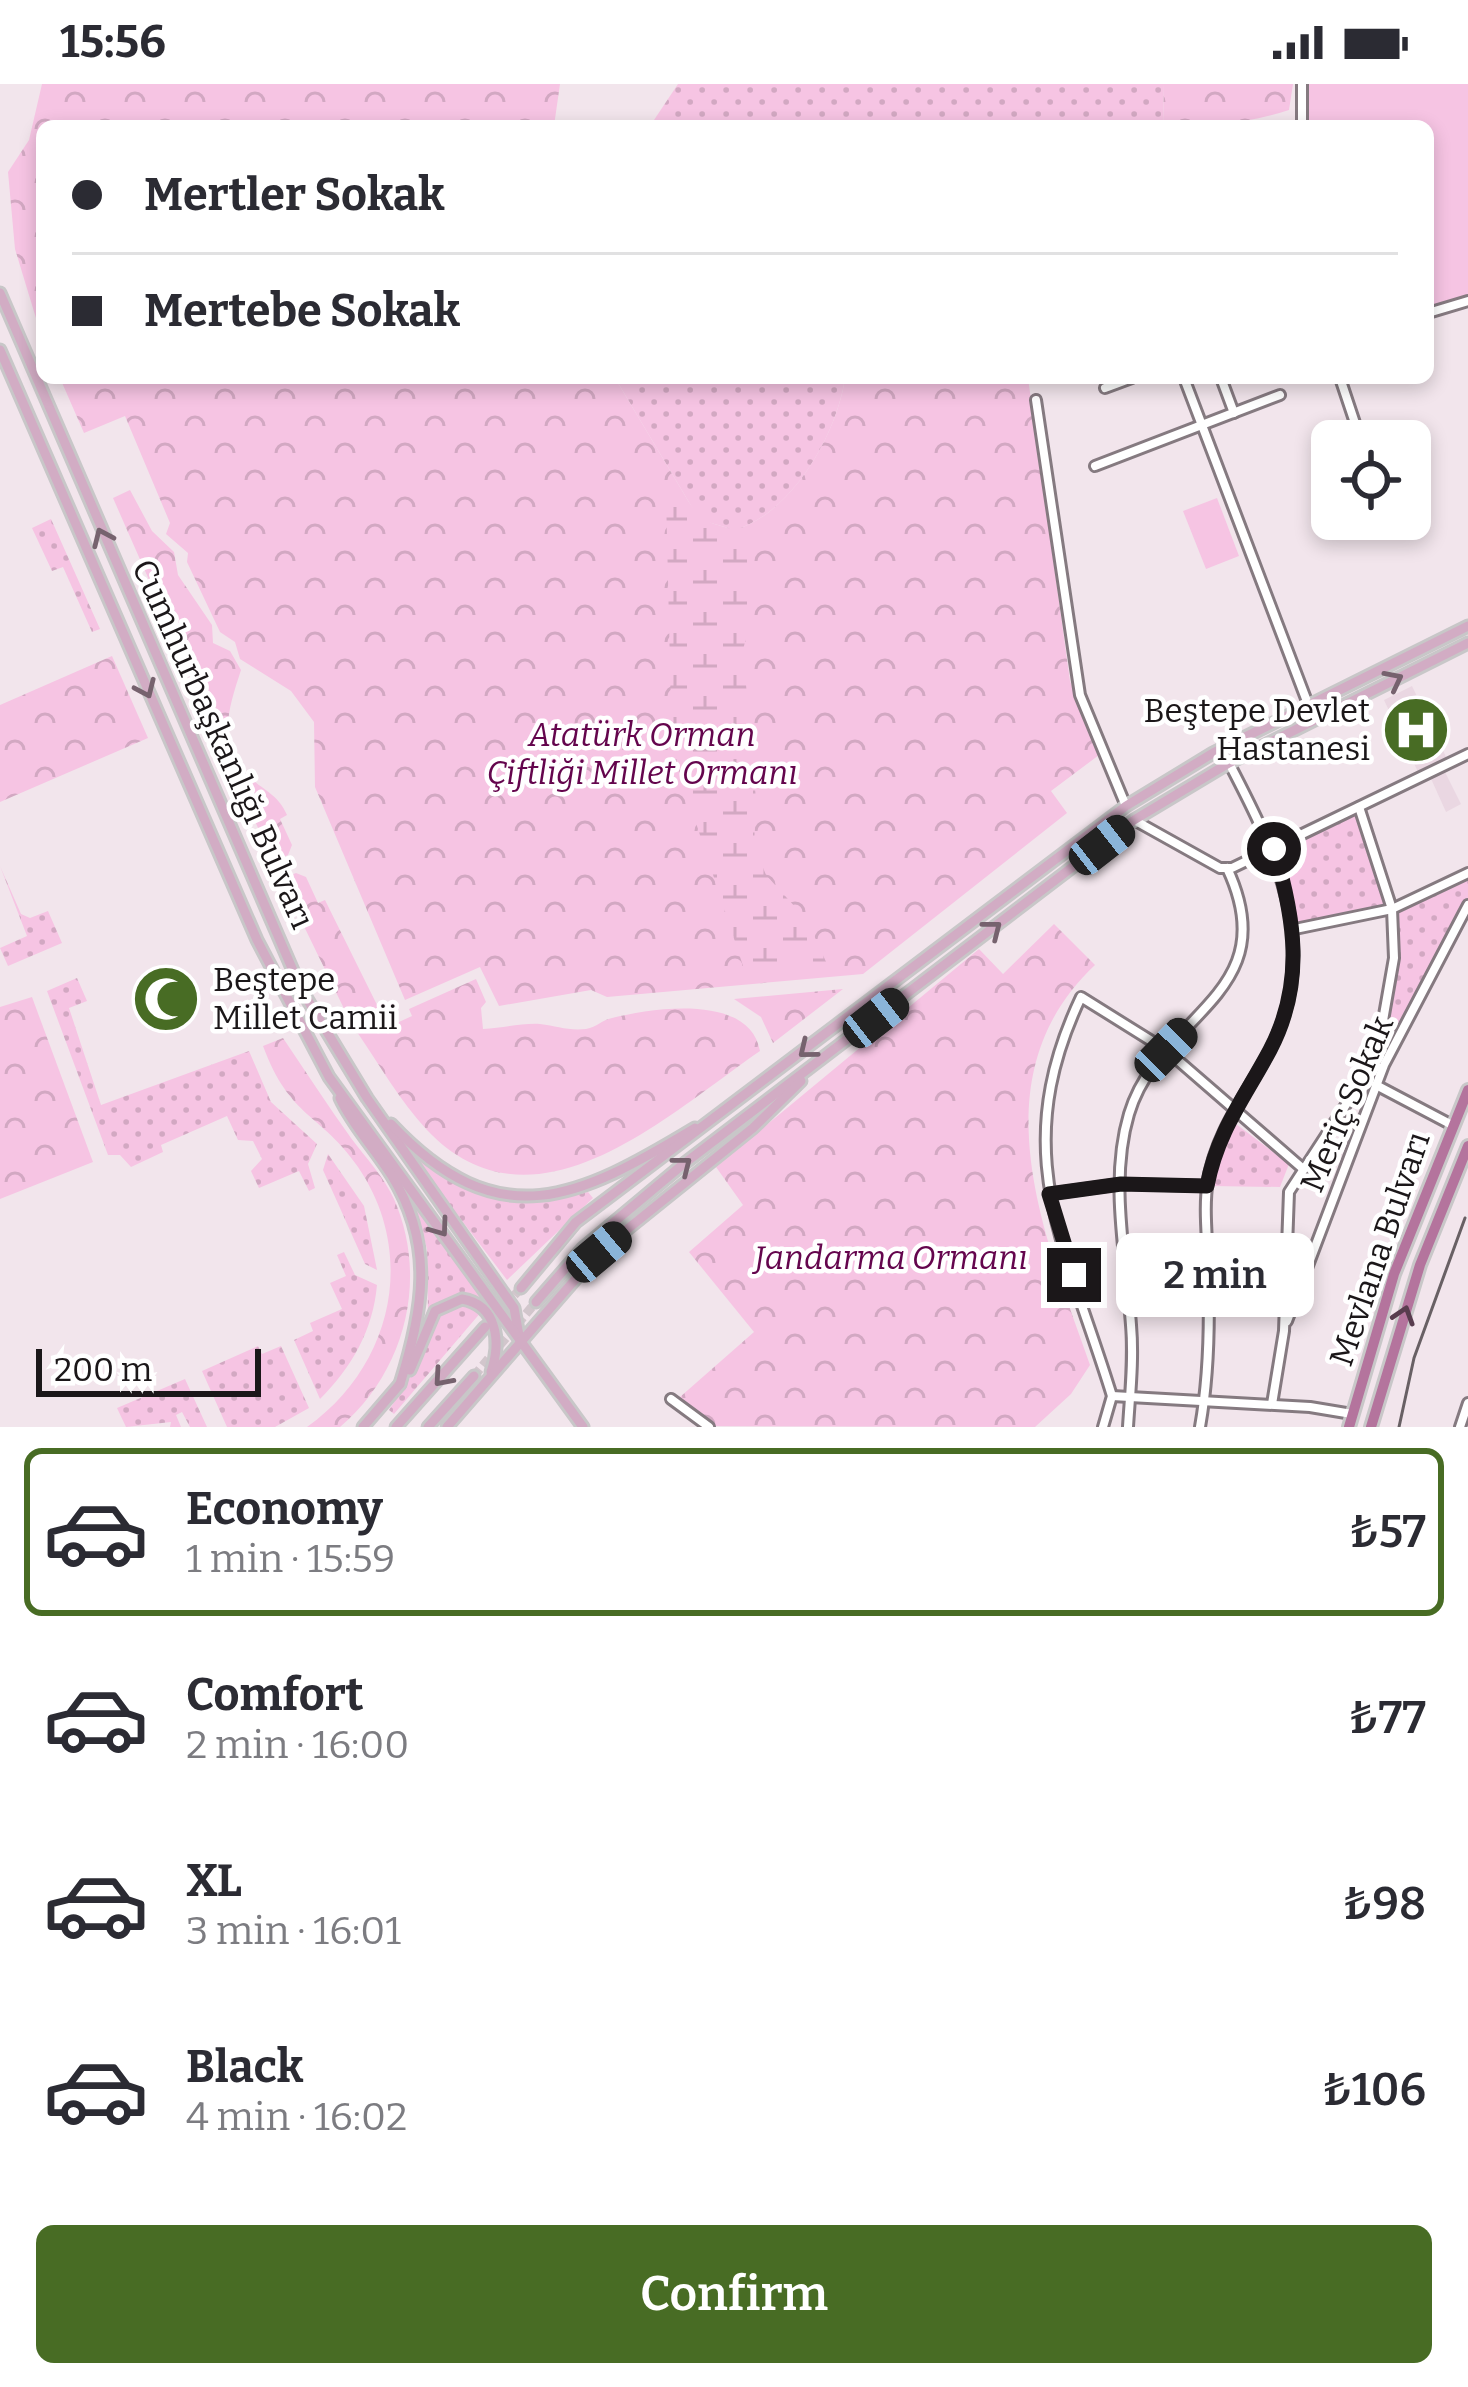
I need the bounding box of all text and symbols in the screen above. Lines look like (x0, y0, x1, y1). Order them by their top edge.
text: 15:56 (60, 15, 166, 69)
text: Mertler Sokak (144, 168, 445, 222)
text: Mertebe Sokak (144, 284, 460, 338)
map controls (1311, 420, 1431, 540)
button: locate (1311, 420, 1431, 540)
one-way arrow (92, 528, 116, 549)
street label: Cumhurbaşkanlığı Bulvarı (123, 553, 323, 935)
one-way arrow (1382, 671, 1403, 694)
one-way arrow (131, 677, 155, 698)
place label: Beştepe Devlet Hastanesi (1144, 691, 1370, 769)
hospital icon: Beştepe Devlet Hastanesi (1381, 695, 1451, 765)
park label: Atatürk Orman Çiftliği Millet Ormanı (486, 715, 798, 793)
car (1063, 809, 1141, 881)
route start (1247, 822, 1301, 876)
one-way arrow (980, 922, 1002, 943)
place label: Beştepe Millet Camii (213, 960, 398, 1038)
mosque icon: Beştepe Millet Camii (131, 964, 201, 1034)
car (837, 982, 915, 1054)
street label: Meriç Sokak (1292, 1010, 1402, 1198)
car (1128, 1012, 1204, 1088)
one-way arrow (798, 1036, 820, 1057)
street label: Mevlana Bulvarı (1321, 1127, 1439, 1371)
one-way arrow (669, 1158, 691, 1179)
one-way arrow (426, 1215, 448, 1237)
car (560, 1215, 638, 1289)
callout: 2 min (1116, 1233, 1314, 1317)
park label: Jandarma Ormanı (751, 1238, 1028, 1278)
route end (1047, 1248, 1101, 1302)
text: 2 min (1163, 1252, 1267, 1298)
one-way arrow (1390, 1305, 1415, 1326)
scale bar (36, 1343, 261, 1396)
text: 200 m (54, 1350, 152, 1390)
one-way arrow (435, 1364, 456, 1386)
icon: car (42, 1478, 150, 1586)
text: Economy (186, 1482, 383, 1536)
text: ₺57 (1348, 1505, 1426, 1559)
text: 1 min · 15:59 (186, 1536, 395, 1582)
icon: car (42, 1664, 150, 1772)
text: Comfort (186, 1668, 364, 1722)
text: ₺77 (1348, 1691, 1426, 1745)
text: 2 min · 16:00 (186, 1722, 409, 1768)
icon: car (42, 1850, 150, 1958)
text: XL (186, 1854, 242, 1908)
text: ₺98 (1342, 1877, 1426, 1931)
text: 3 min · 16:01 (186, 1908, 401, 1954)
icon: car (42, 2036, 150, 2144)
text: Black (186, 2040, 303, 2094)
text: ₺106 (1321, 2063, 1426, 2117)
text: 4 min · 16:02 (186, 2094, 407, 2140)
button: Confirm (36, 2225, 1432, 2363)

